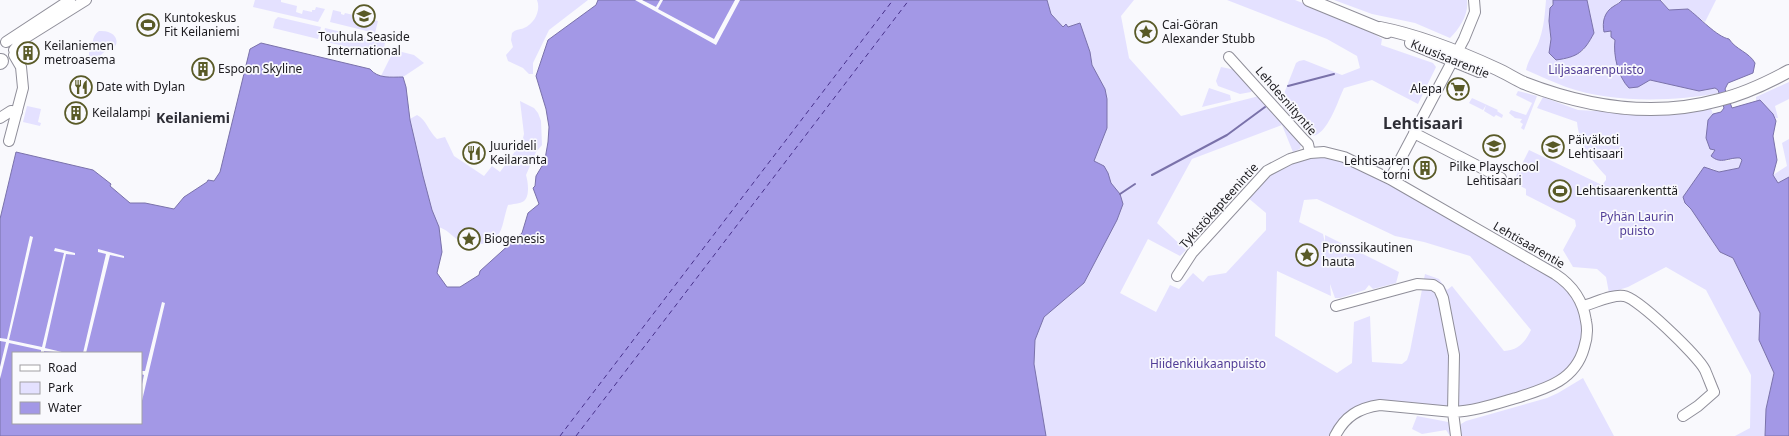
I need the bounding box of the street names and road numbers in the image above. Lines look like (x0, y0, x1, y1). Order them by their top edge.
street label: Kuusisaarentie (1408, 35, 1492, 82)
street label: Lehdesniityntie (1252, 63, 1321, 139)
street label: Tykistökapteenintie (1176, 159, 1262, 252)
street label: Lehtisaarentie (1490, 217, 1568, 272)

